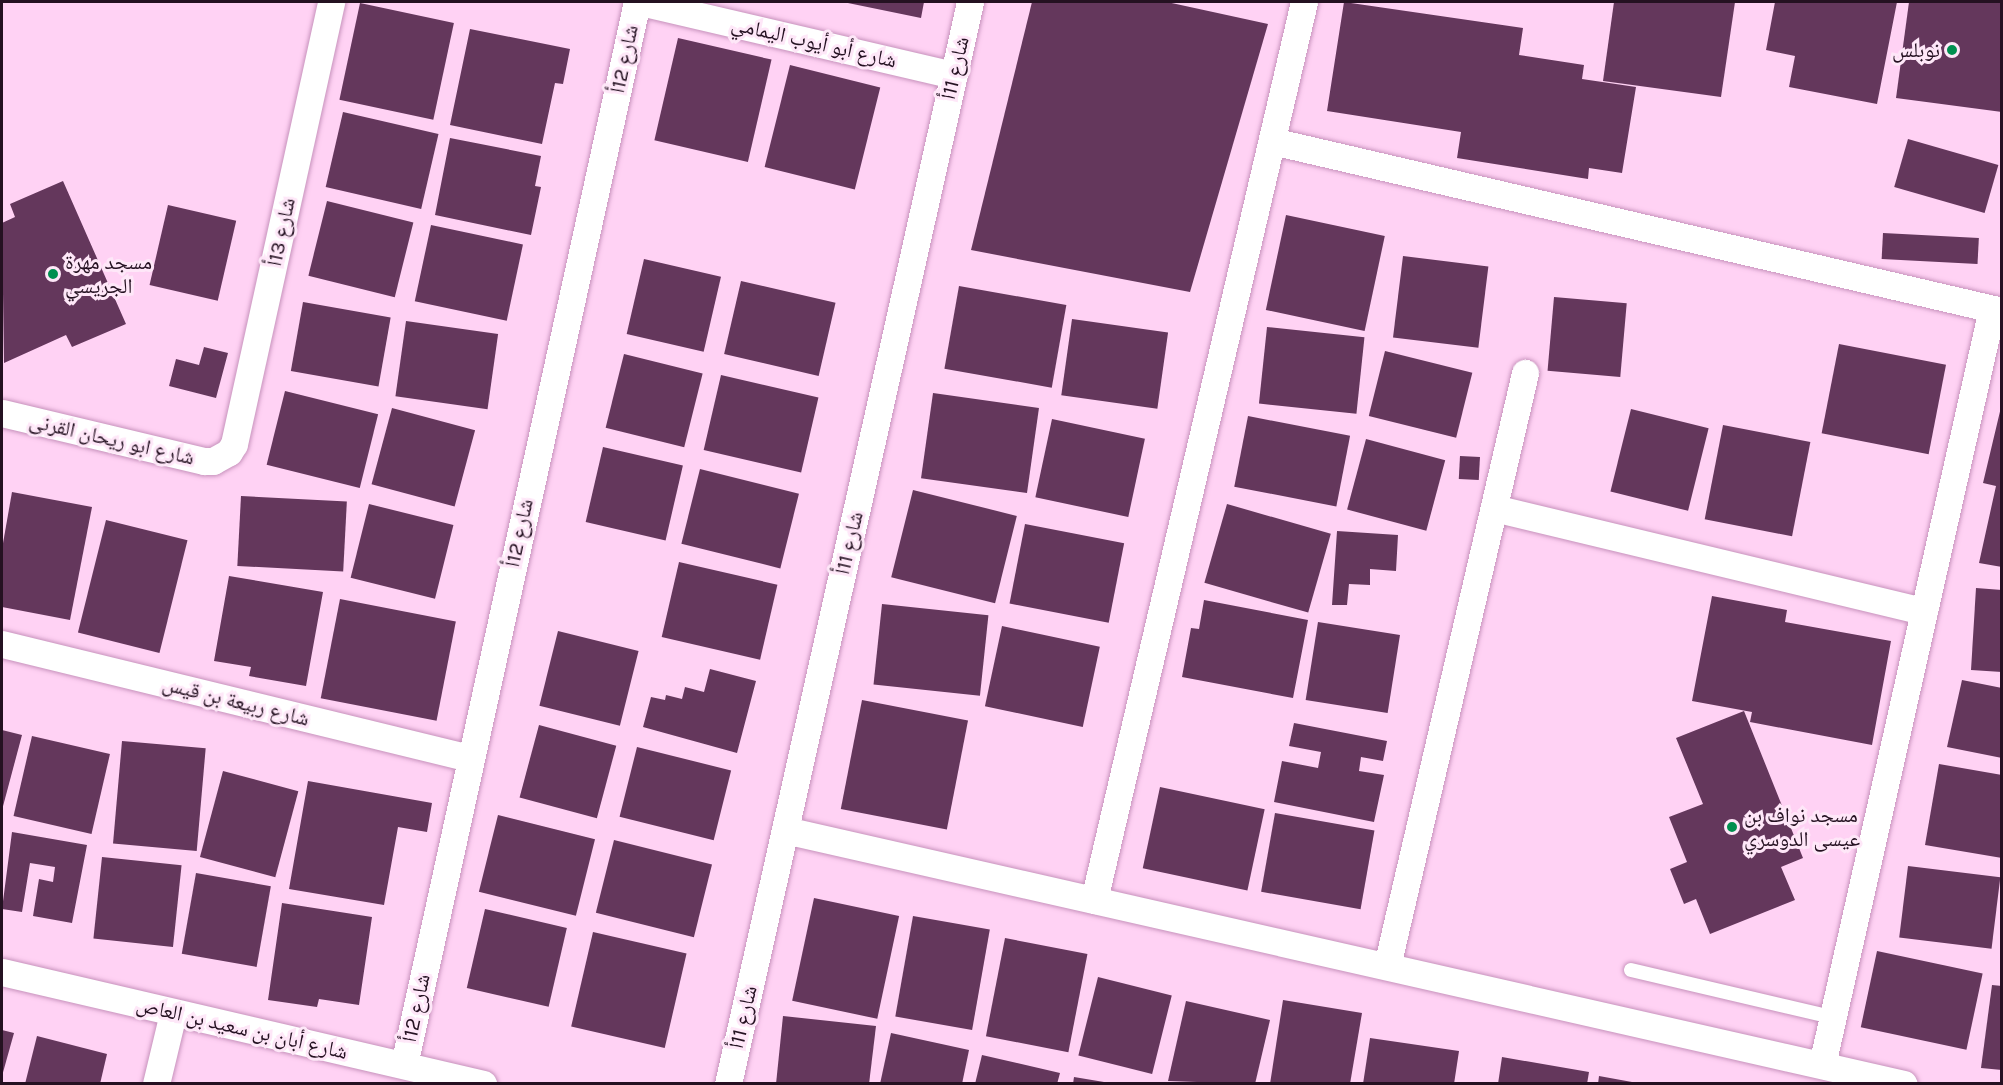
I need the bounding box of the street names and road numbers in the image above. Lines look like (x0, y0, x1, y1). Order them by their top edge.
street label: شارع أبو أيوب اليمامي (729, 11, 899, 73)
street label: شارع 12أ (605, 23, 643, 95)
street label: شارع 11أ (936, 34, 974, 102)
street label: شارع 13أ (261, 196, 301, 268)
street label: شارع ابو ريحان القرنى (27, 408, 197, 470)
street label: شارع 12أ (500, 497, 538, 569)
street label: شارع 11أ (830, 509, 868, 577)
street label: شارع ربيعة بن قيس (160, 671, 312, 731)
street label: شارع 12أ (397, 972, 435, 1044)
street label: شارع 11أ (724, 983, 762, 1051)
street label: شارع أبان بن سعيد بن العاص (134, 991, 350, 1065)

